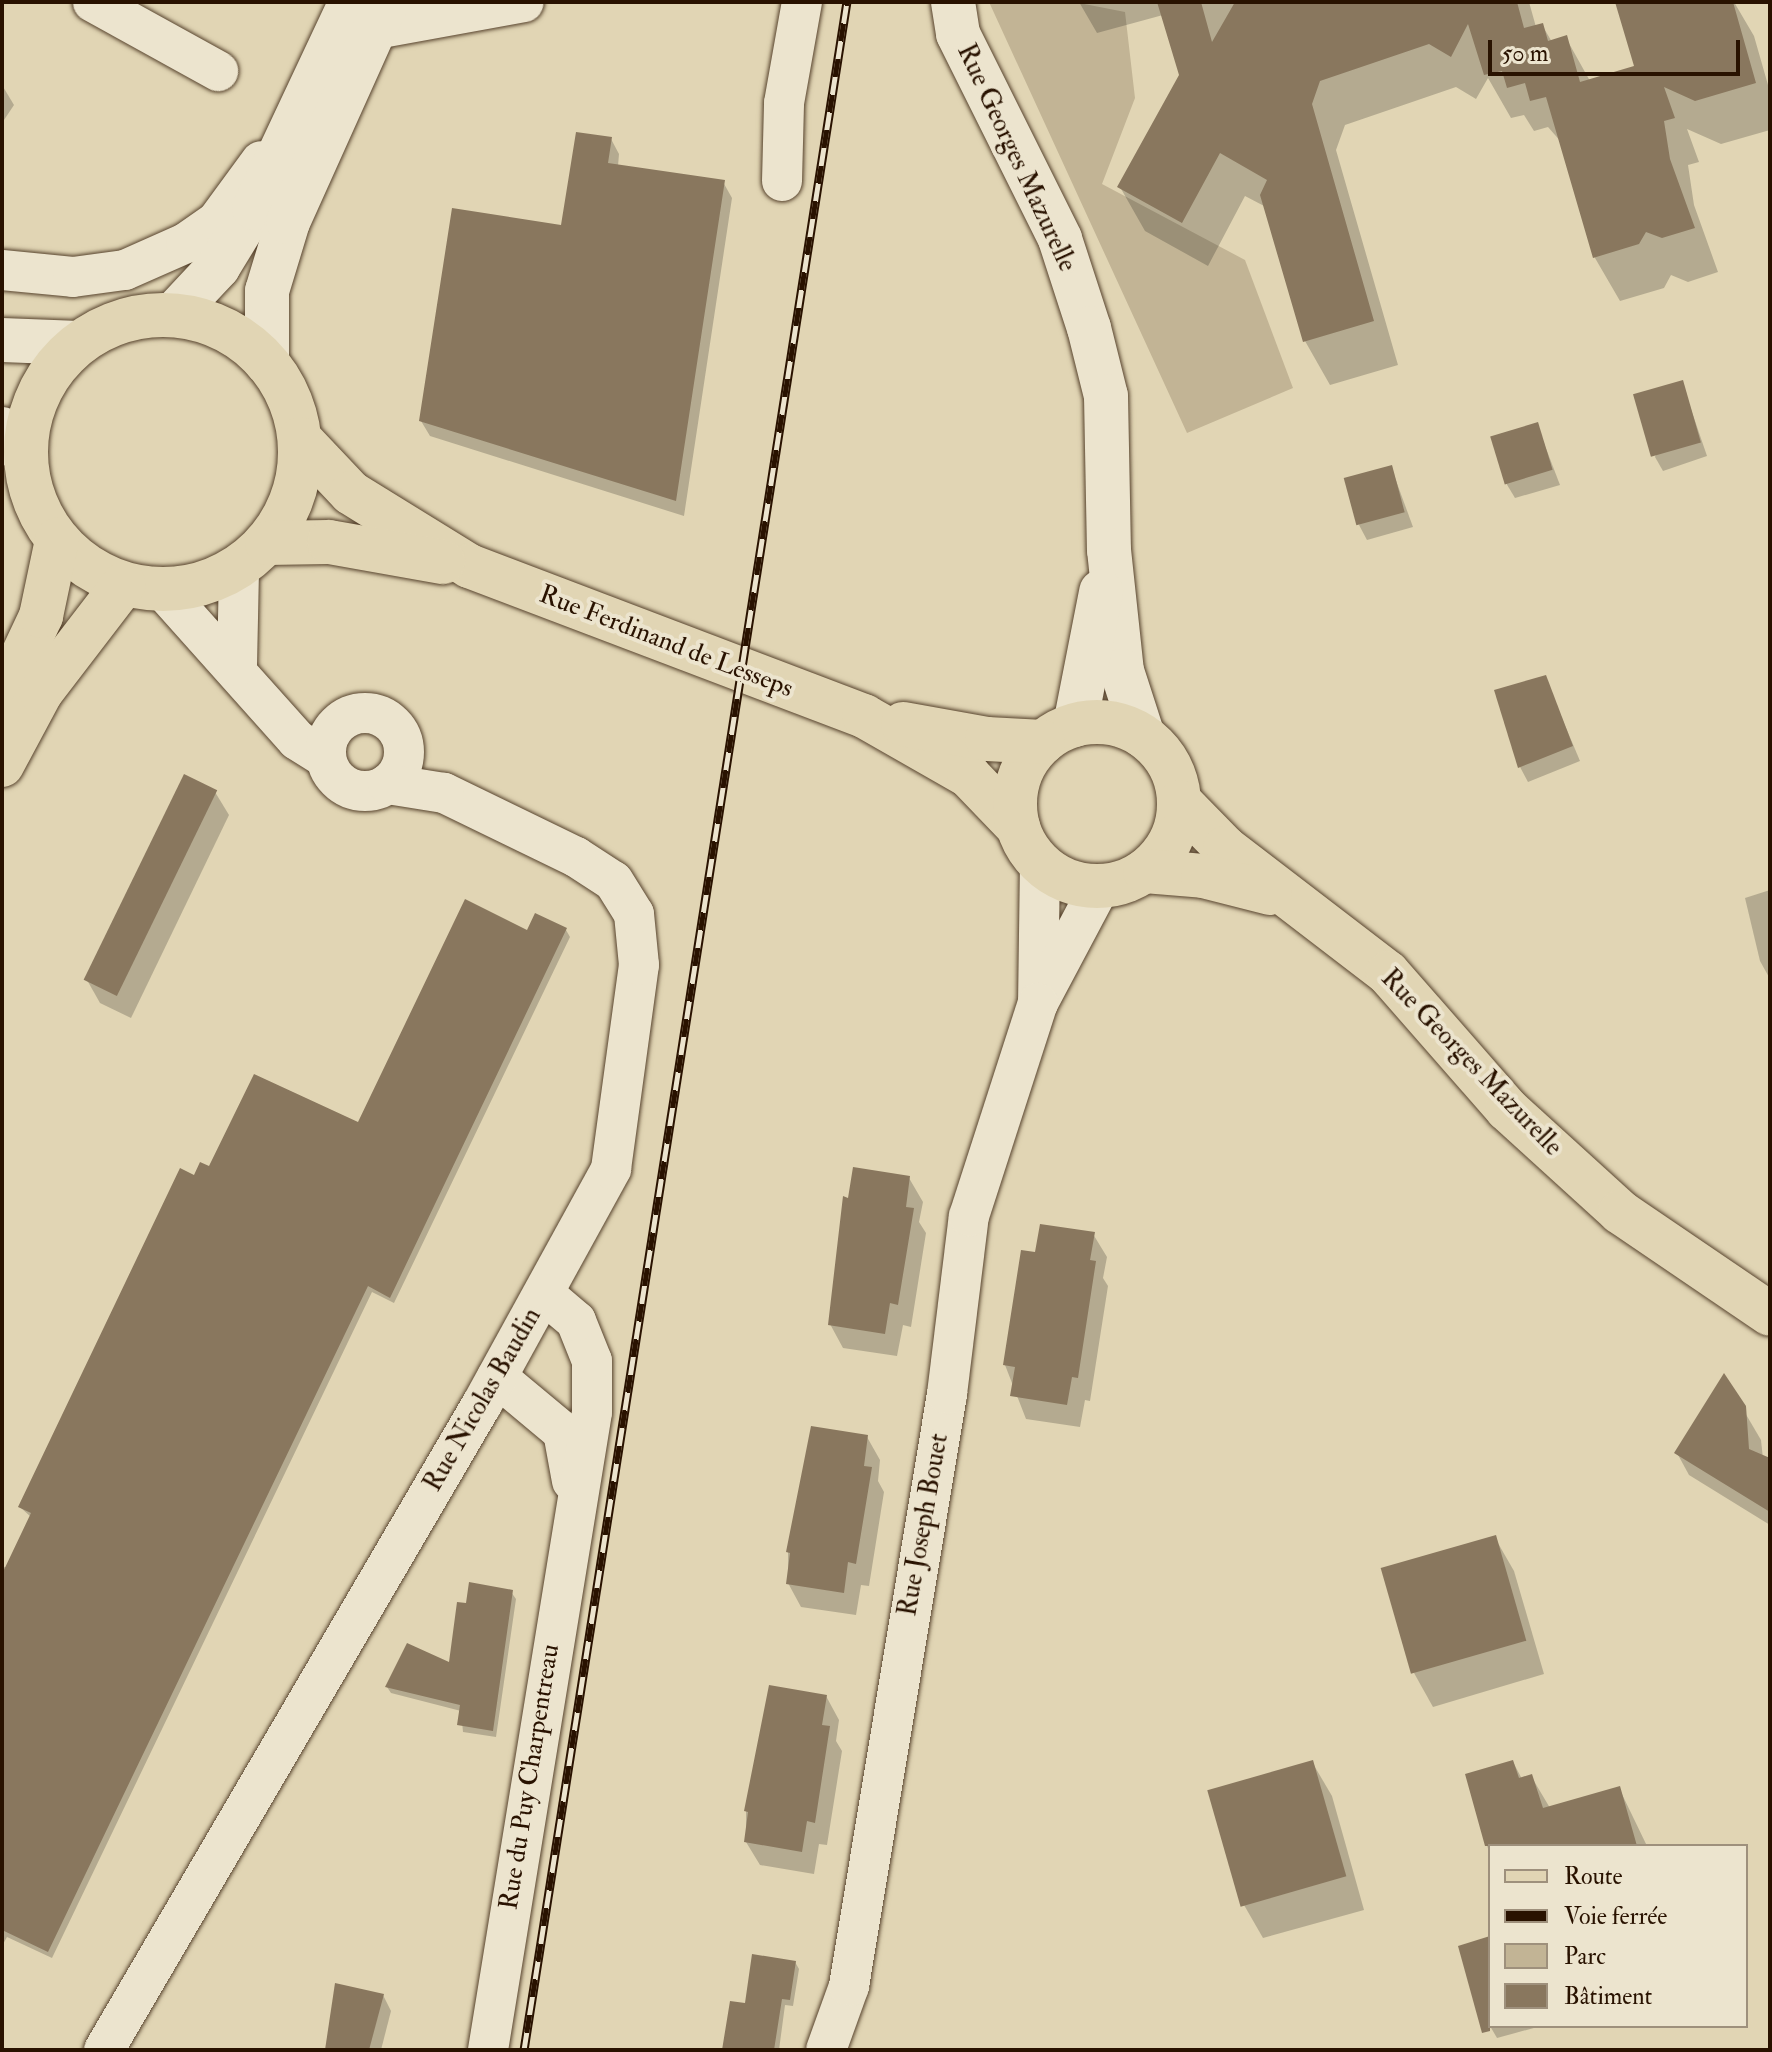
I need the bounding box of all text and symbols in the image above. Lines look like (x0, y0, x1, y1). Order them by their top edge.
scale bar (1492, 24, 1744, 74)
text: 50 m (1502, 38, 1548, 69)
street label: Rue Georges Mazurelle (950, 39, 1082, 277)
street label: Rue Ferdinand de Lesseps (535, 579, 797, 705)
street label: Rue Georges Mazurelle (1374, 963, 1568, 1163)
street label: Rue Nicolas Baudin (418, 1303, 548, 1497)
street label: Rue Joseph Bouet (893, 1431, 955, 1619)
street label: Rue du Puy Charpentreau (494, 1642, 566, 1912)
legend (1488, 1844, 1748, 2028)
text: Route (1564, 1861, 1623, 1892)
text: Voie ferrée (1564, 1901, 1667, 1932)
text: Parc (1564, 1941, 1606, 1972)
text: Bâtiment (1564, 1981, 1652, 2012)

